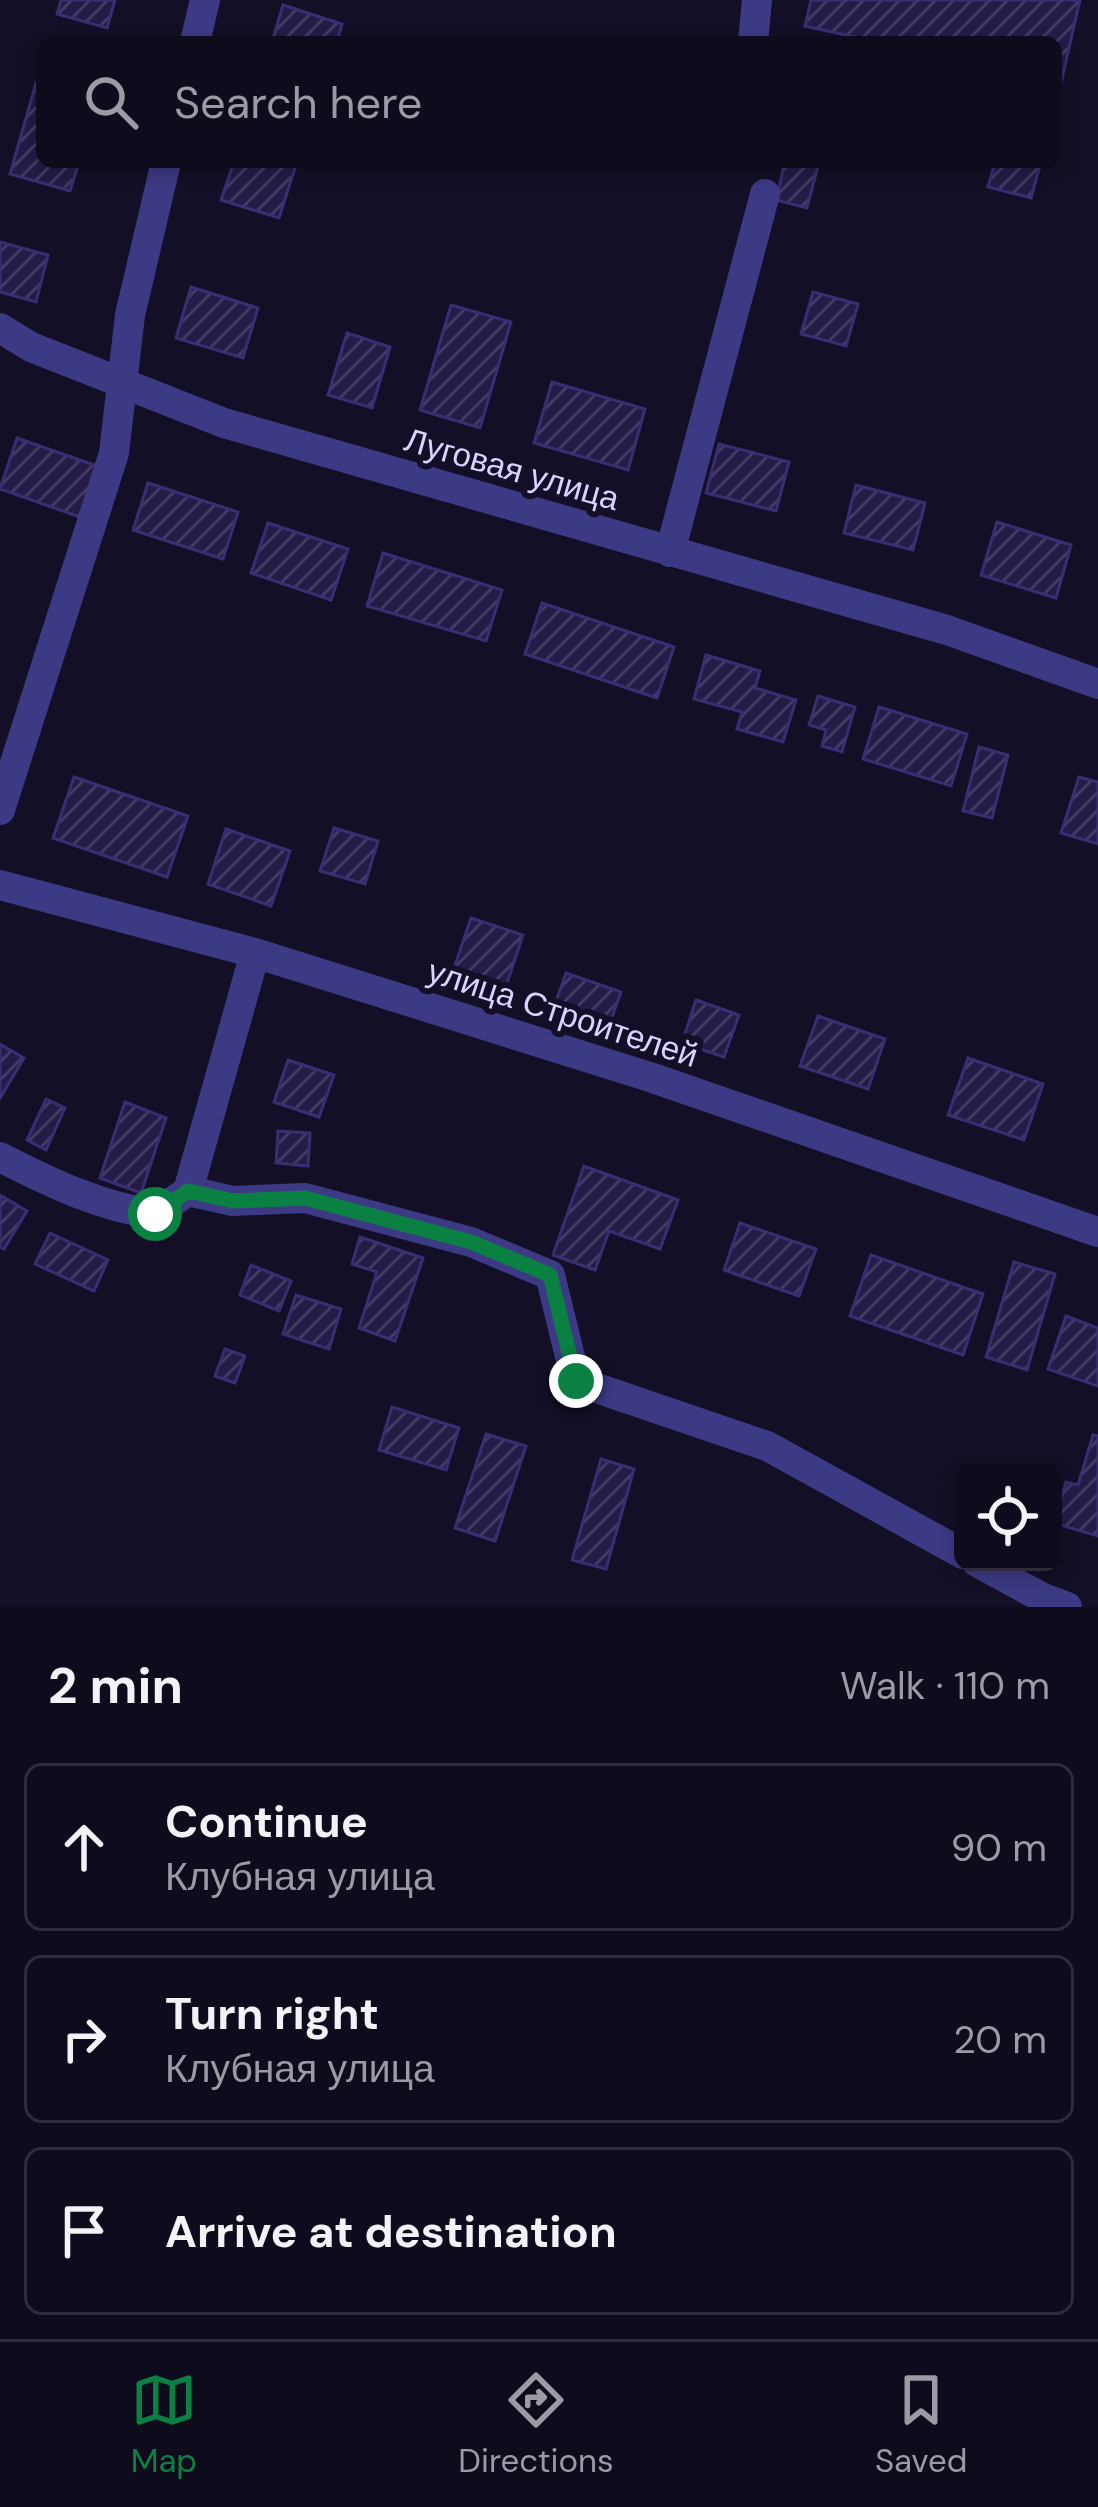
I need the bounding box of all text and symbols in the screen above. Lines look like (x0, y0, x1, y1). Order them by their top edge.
search box (36, 36, 1062, 168)
icon: search (78, 69, 144, 135)
text: Search here (174, 73, 422, 132)
street label: Луговая улица (400, 418, 625, 520)
street label: улица Строителей (422, 949, 704, 1077)
route start (128, 1187, 182, 1241)
route end (549, 1354, 603, 1408)
map controls (954, 1463, 1062, 1571)
button: locate (954, 1463, 1062, 1571)
text: 2 min (48, 1652, 183, 1719)
text: Walk · 110 m (840, 1660, 1050, 1711)
text: Continue (165, 1792, 368, 1851)
icon: ahead (51, 1814, 117, 1880)
text: 90 m (951, 1822, 1047, 1873)
text: Клубная улица (165, 1851, 435, 1902)
text: Turn right (165, 1984, 379, 2043)
icon: right (51, 2006, 117, 2072)
text: 20 m (953, 2014, 1047, 2065)
text: Клубная улица (165, 2043, 435, 2094)
icon: arrive (51, 2198, 117, 2264)
text: Arrive at destination (165, 2202, 617, 2261)
tab: Map (131, 2367, 197, 2482)
tab: Directions (458, 2367, 614, 2482)
tab: Saved (875, 2367, 967, 2482)

